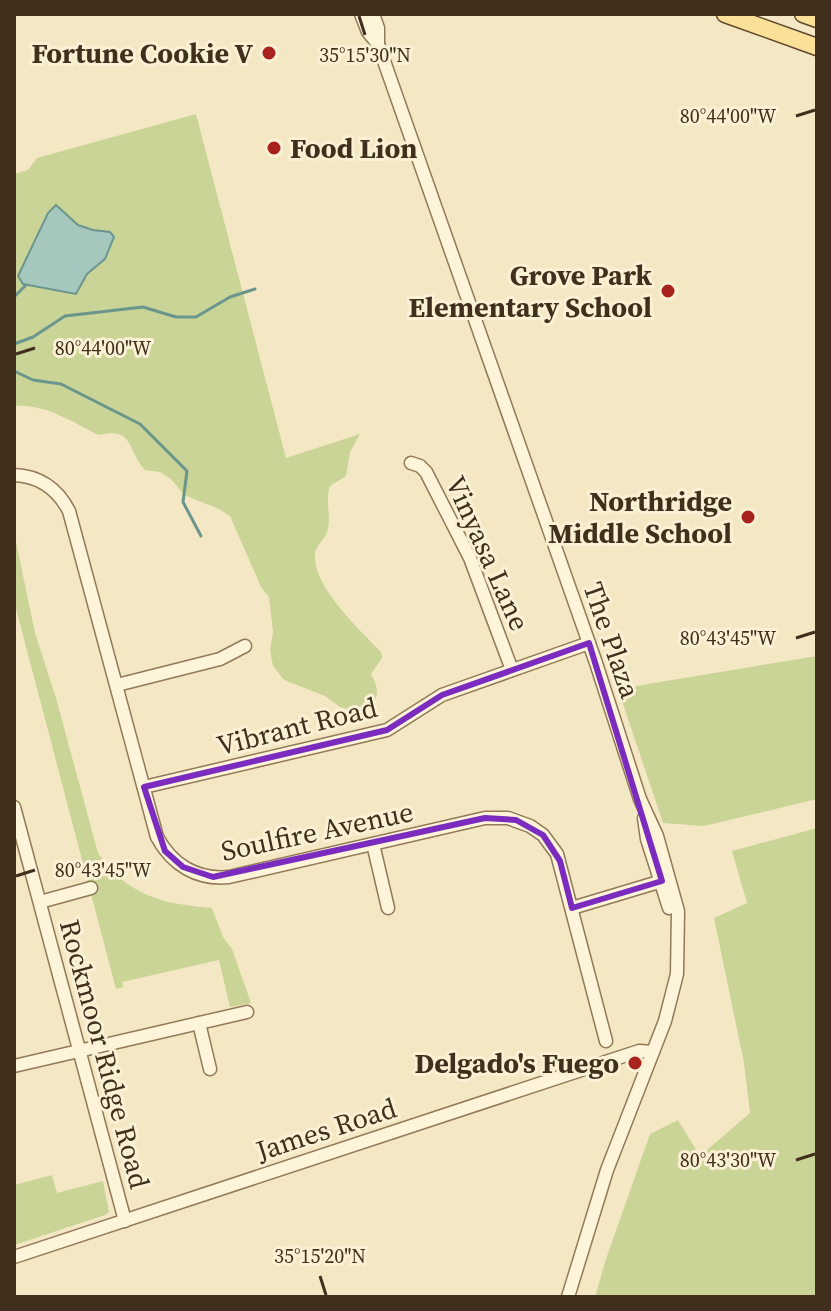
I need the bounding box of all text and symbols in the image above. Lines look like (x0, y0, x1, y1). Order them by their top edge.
place label: Fortune Cookie V (31, 34, 253, 72)
text: 35°15'30"N (319, 41, 411, 69)
marker: Fortune Cookie V (260, 44, 278, 62)
text: 80°44'00"W (680, 102, 777, 130)
place label: Food Lion (290, 129, 418, 167)
marker: Food Lion (265, 139, 283, 157)
place label: Grove Park Elementary School (408, 256, 652, 326)
marker: Grove Park Elementary School (659, 282, 677, 300)
text: 80°44'00"W (55, 334, 152, 362)
street label: Vinyasa Lane (437, 470, 539, 636)
place label: Northridge Middle School (548, 482, 732, 552)
marker: Northridge Middle School (739, 508, 757, 526)
street label: The Plaza (574, 577, 650, 704)
text: 80°43'45"W (680, 624, 777, 652)
street label: Vibrant Road (213, 688, 381, 764)
street label: Soulfire Avenue (217, 792, 417, 870)
text: 80°43'45"W (55, 856, 152, 884)
street label: Rockmoor Ridge Road (51, 915, 159, 1193)
place label: Delgado's Fuego (414, 1044, 619, 1082)
marker: Delgado's Fuego (626, 1054, 644, 1072)
street label: James Road (250, 1088, 401, 1170)
text: 80°43'30"W (680, 1146, 777, 1174)
text: 35°15'20"N (274, 1242, 366, 1270)

